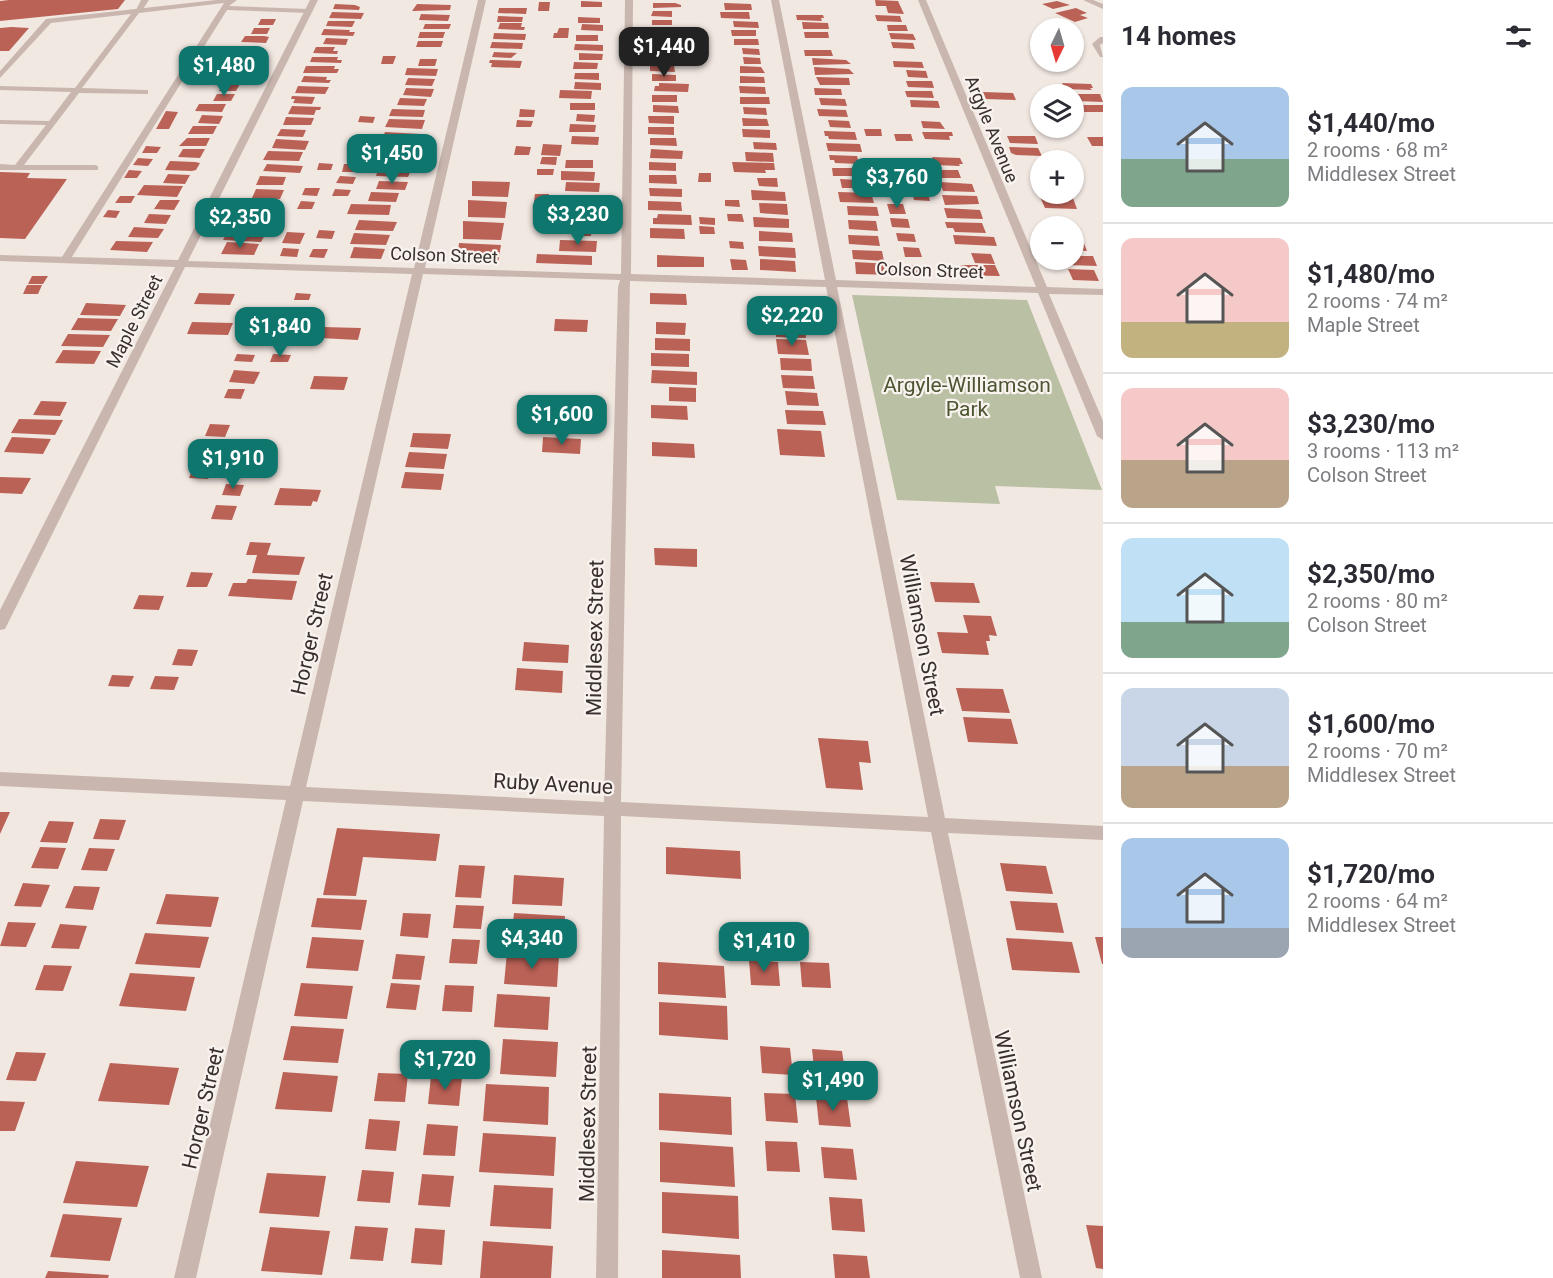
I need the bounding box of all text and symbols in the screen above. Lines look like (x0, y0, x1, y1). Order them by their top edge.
north arrow (1030, 18, 1084, 72)
map controls (1030, 18, 1084, 270)
icon: filters (1502, 20, 1535, 53)
text: 14 homes (1121, 21, 1236, 51)
pin: $1,440 (615, 27, 713, 78)
text: $1,440 (633, 34, 695, 58)
pin: $1,480 (175, 46, 273, 97)
text: $1,480 (193, 53, 255, 77)
street label: Argyle Avenue (961, 72, 1023, 186)
button: layers (1030, 84, 1084, 138)
text: $1,440/mo (1307, 108, 1435, 138)
icon: home (1169, 111, 1241, 183)
pin: $1,450 (343, 134, 441, 185)
text: 2 rooms · 68 m² (1307, 138, 1448, 162)
text: $1,450 (361, 141, 423, 165)
button: + (1030, 150, 1084, 204)
pin: $3,760 (848, 158, 946, 209)
text: Middlesex Street (1307, 162, 1456, 186)
text: $3,760 (866, 165, 928, 189)
pin: $3,230 (529, 195, 627, 246)
pin: $2,350 (191, 198, 289, 249)
text: $3,230 (547, 202, 609, 226)
text: $2,350 (209, 205, 271, 229)
button: − (1030, 216, 1084, 270)
street label: Colson Street (390, 243, 498, 267)
street label: Colson Street (876, 258, 984, 282)
text: $1,480/mo (1307, 259, 1435, 289)
icon: home (1169, 262, 1241, 334)
street label: Maple Street (102, 271, 166, 371)
text: 2 rooms · 74 m² (1307, 289, 1448, 313)
pin: $2,220 (743, 296, 841, 347)
text: $2,220 (761, 303, 823, 327)
pin: $1,840 (231, 307, 329, 358)
text: Maple Street (1307, 313, 1420, 337)
text: $1,840 (249, 314, 311, 338)
park label: Argyle-Williamson Park (883, 373, 1051, 421)
pin: $1,600 (513, 395, 611, 446)
text: $1,600 (531, 402, 593, 426)
text: $3,230/mo (1307, 409, 1435, 439)
icon: home (1169, 412, 1241, 484)
pin: $1,910 (184, 439, 282, 490)
text: 3 rooms · 113 m² (1307, 439, 1459, 463)
text: $1,910 (202, 446, 264, 470)
text: Colson Street (1307, 463, 1427, 487)
street label: Williamson Street (895, 552, 949, 718)
street label: Middlesex Street (582, 559, 608, 716)
text: $2,350/mo (1307, 559, 1435, 589)
icon: home (1169, 562, 1241, 634)
street label: Horger Street (286, 571, 338, 697)
text: 2 rooms · 80 m² (1307, 589, 1448, 613)
text: Colson Street (1307, 613, 1427, 637)
text: $1,600/mo (1307, 709, 1435, 739)
icon: home (1169, 712, 1241, 784)
text: 2 rooms · 70 m² (1307, 739, 1448, 763)
text: Middlesex Street (1307, 763, 1456, 787)
street label: Ruby Avenue (492, 769, 614, 799)
text: $1,720/mo (1307, 859, 1435, 889)
icon: home (1169, 862, 1241, 934)
text: 2 rooms · 64 m² (1307, 889, 1448, 913)
text: Middlesex Street (1307, 913, 1456, 937)
pin: $4,340 (483, 919, 581, 970)
pin: $1,410 (715, 922, 813, 973)
text: $4,340 (501, 926, 563, 950)
text: $1,410 (733, 929, 795, 953)
street label: Williamson Street (989, 1028, 1047, 1194)
pin: $1,720 (396, 1040, 494, 1091)
street label: Horger Street (177, 1045, 229, 1171)
street label: Middlesex Street (575, 1045, 601, 1202)
text: $1,720 (414, 1047, 476, 1071)
pin: $1,490 (784, 1061, 882, 1112)
text: $1,490 (802, 1068, 864, 1092)

